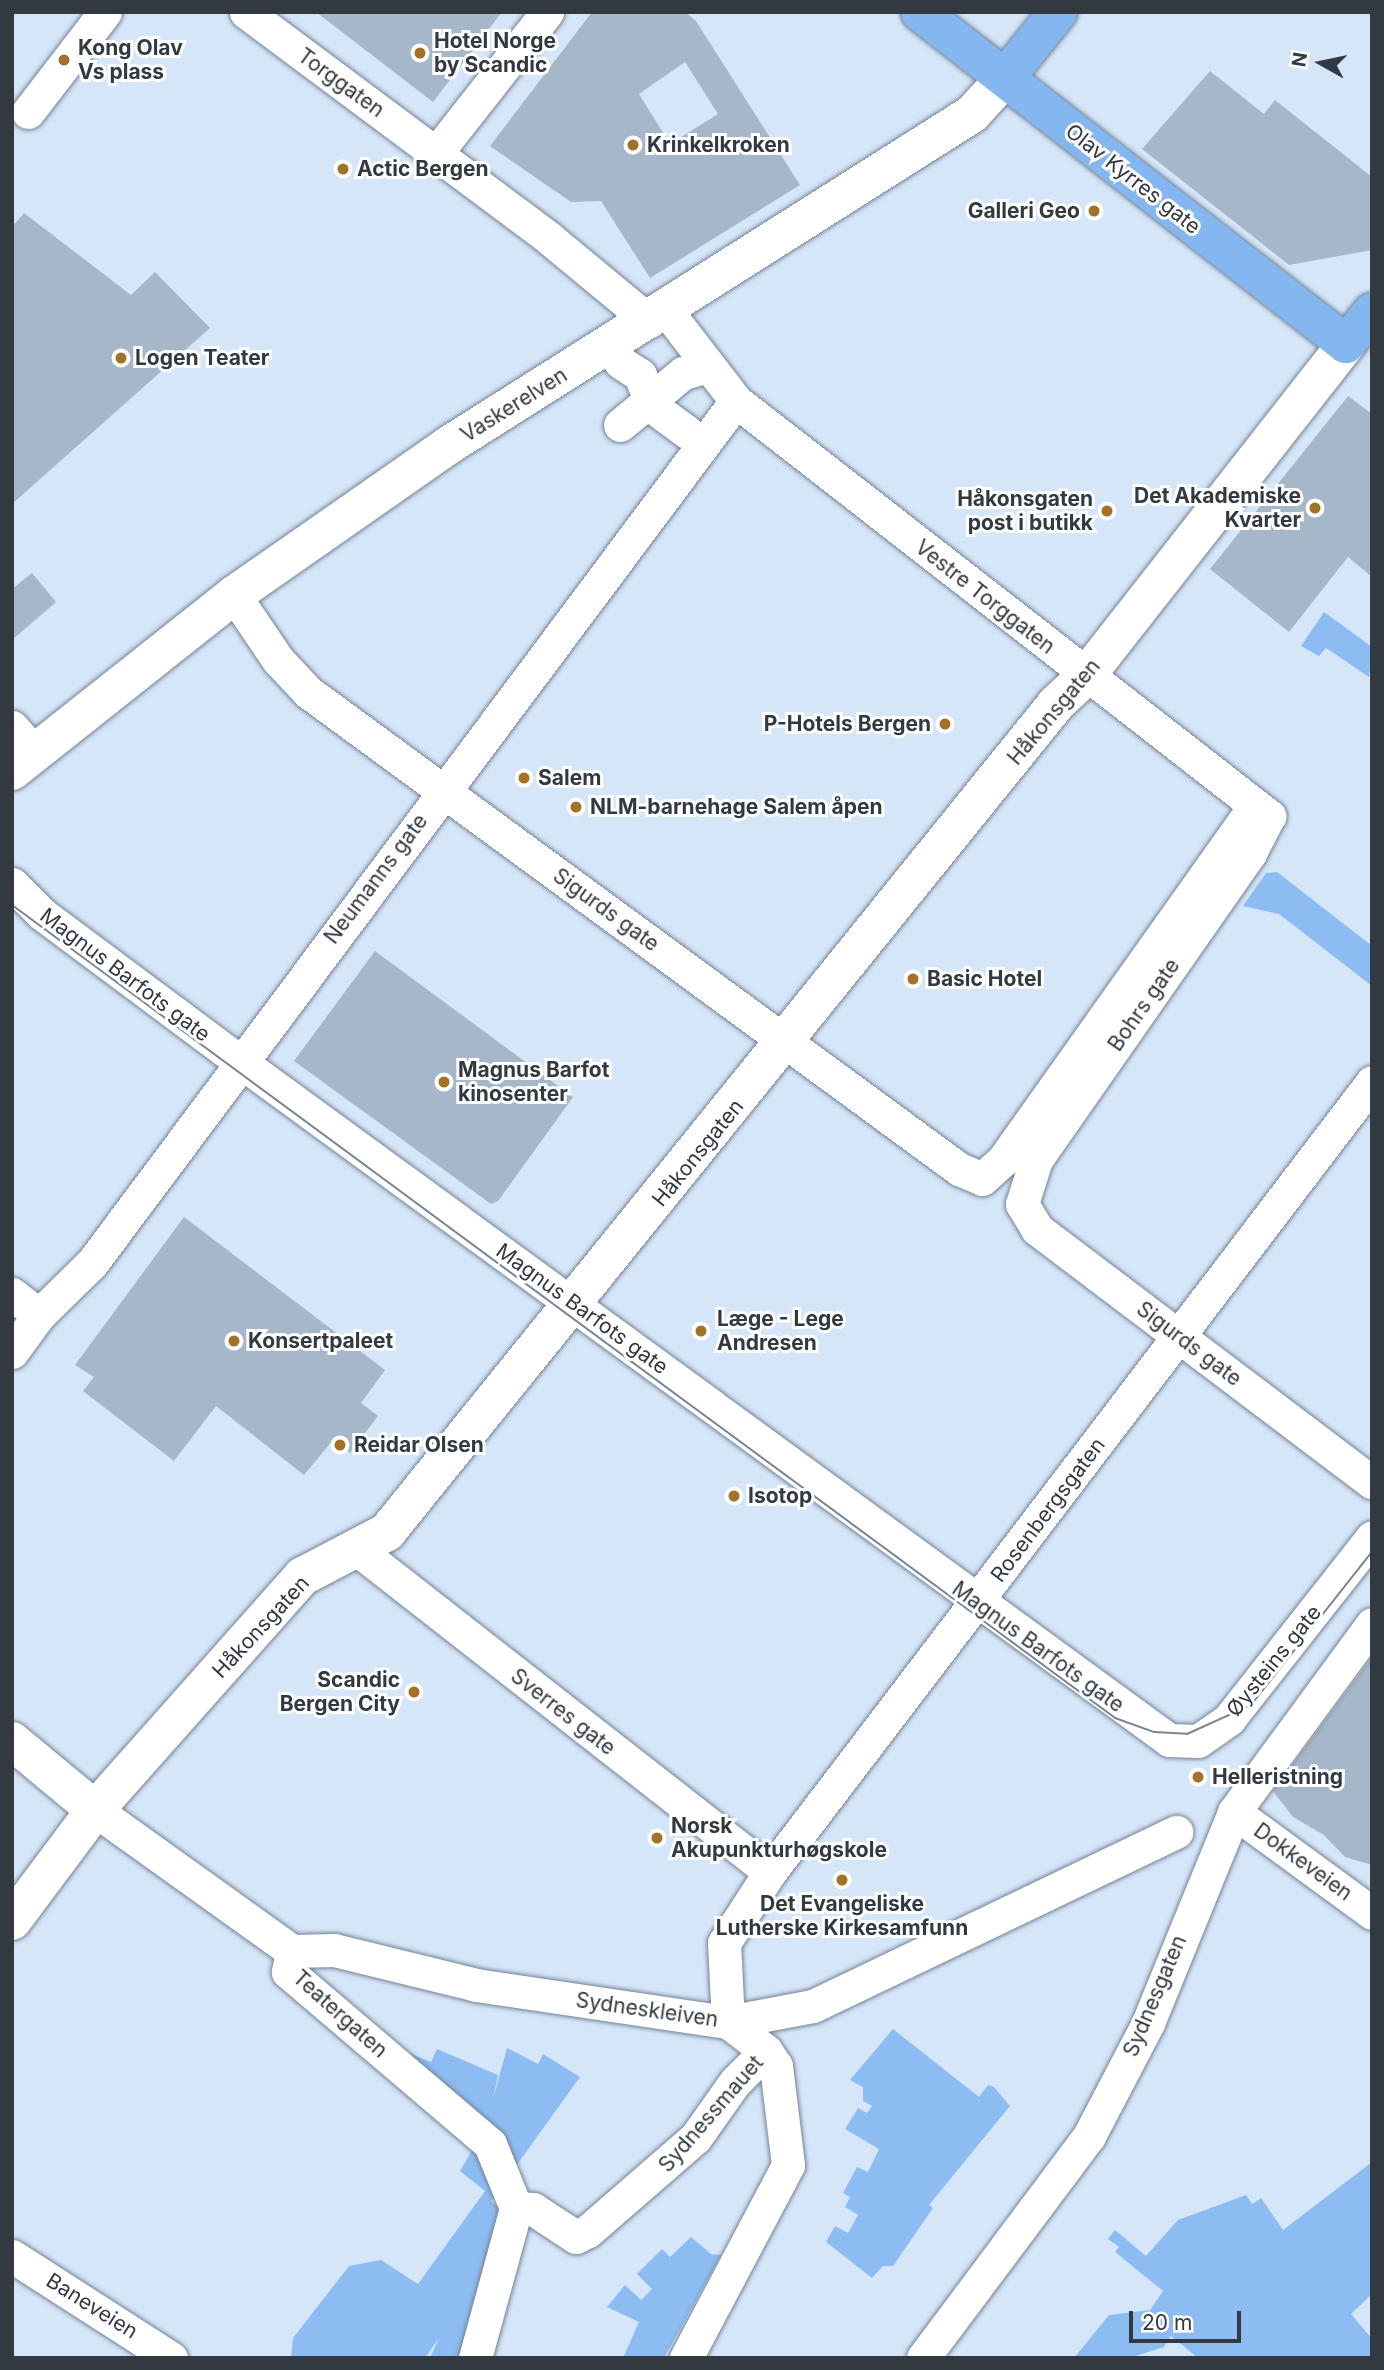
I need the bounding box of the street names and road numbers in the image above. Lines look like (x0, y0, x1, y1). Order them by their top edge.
street label: Torggaten (293, 43, 389, 123)
street label: Olav Kyrres gate (1061, 119, 1205, 239)
street label: Vaskerelven (456, 362, 572, 448)
street label: Vestre Torggaten (910, 535, 1060, 659)
street label: Håkonsgaten (1002, 654, 1106, 770)
street label: Neumanns gate (319, 809, 433, 949)
street label: Sigurds gate (548, 863, 664, 957)
street label: Magnus Barfots gate (35, 903, 215, 1047)
street label: Bohrs gate (1103, 954, 1185, 1056)
street label: Håkonsgaten (647, 1094, 749, 1212)
street label: Magnus Barfots gate (491, 1238, 673, 1380)
street label: Sigurds gate (1132, 1296, 1246, 1392)
street label: Rosenbergsgaten (986, 1433, 1110, 1587)
street label: Håkonsgaten (207, 1571, 315, 1683)
street label: Magnus Barfots gate (947, 1576, 1129, 1718)
street label: Øysteins gate (1221, 1600, 1327, 1722)
street label: Sverres gate (506, 1663, 620, 1761)
street label: Dokkeveien (1249, 1818, 1357, 1906)
street label: Sydnesgaten (1118, 1931, 1192, 2061)
street label: Teatergaten (287, 1965, 393, 2063)
street label: Sydneskleiven (574, 1988, 720, 2032)
street label: Sydnessmauet (654, 2051, 768, 2177)
street label: Baneveien (42, 2268, 142, 2344)

